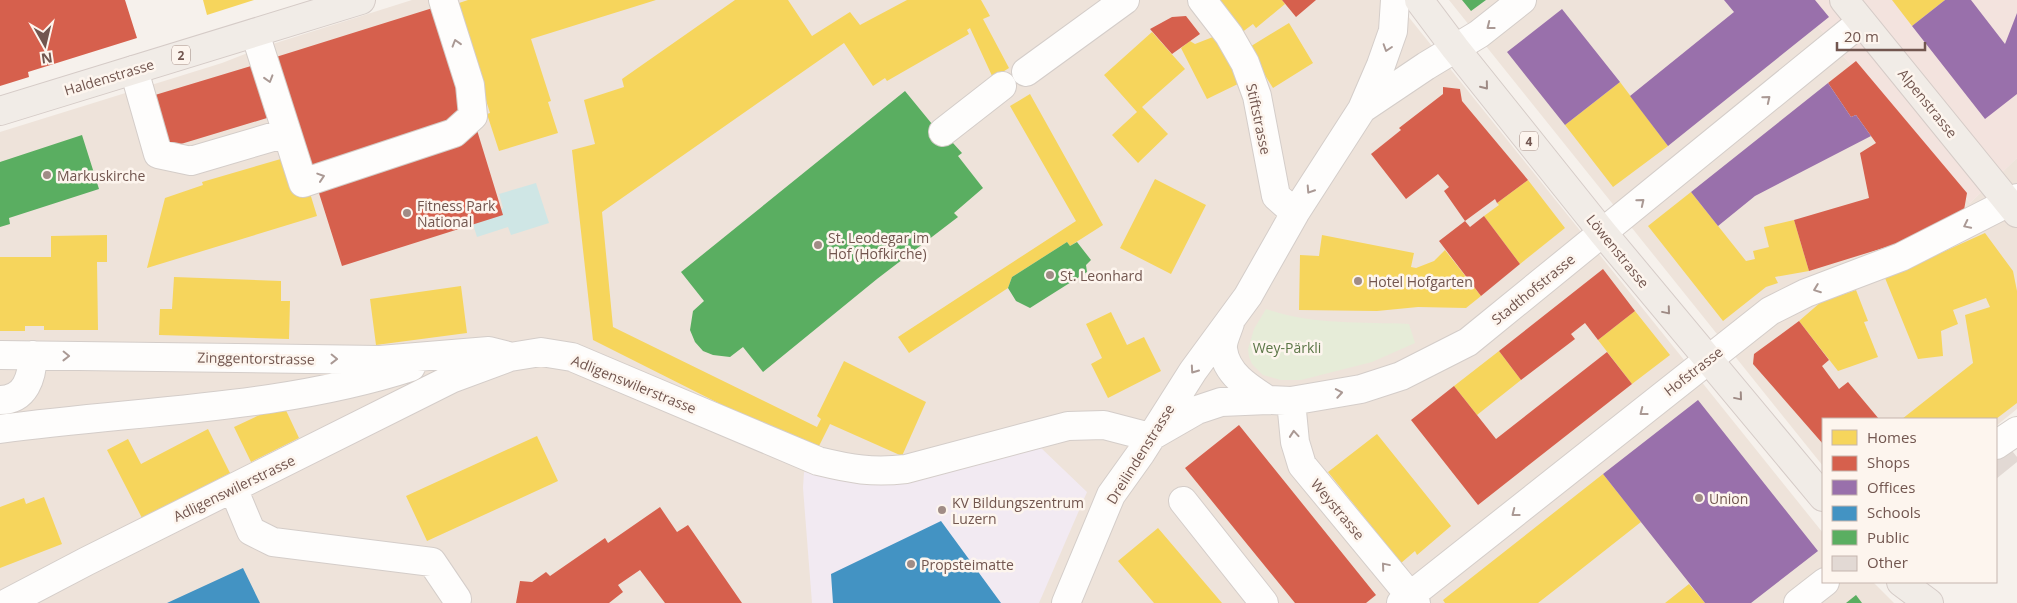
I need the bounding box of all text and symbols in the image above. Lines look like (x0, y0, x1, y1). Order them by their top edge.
north arrow (20, 20, 70, 70)
one-way arrow (1486, 20, 1495, 29)
scale bar (1837, 20, 1924, 52)
text: 20 m (1844, 26, 1879, 46)
one-way arrow (452, 39, 462, 47)
one-way arrow (1383, 43, 1393, 51)
road number: 2 (172, 46, 190, 64)
text: N (40, 48, 54, 69)
street label: Haldenstrasse (62, 54, 156, 100)
street label: Alpenstrasse (1894, 64, 1962, 142)
one-way arrow (264, 74, 274, 83)
one-way arrow (1480, 81, 1489, 90)
street label: Stiftstrasse (1242, 82, 1276, 156)
one-way arrow (1761, 96, 1770, 105)
road number: 4 (1520, 132, 1538, 150)
place label: Markuskirche (57, 166, 146, 185)
marker: Markuskirche (41, 169, 53, 181)
one-way arrow (317, 173, 325, 183)
one-way arrow (1307, 184, 1316, 194)
place label: Fitness Park National (417, 196, 496, 231)
one-way arrow (1635, 199, 1644, 208)
marker: Fitness Park National (401, 207, 413, 219)
street label: Löwenstrasse (1582, 210, 1654, 292)
one-way arrow (1963, 219, 1972, 229)
place label: St. Leodegar im Hof (Hofkirche) (828, 228, 929, 263)
marker: St. Leodegar im Hof (Hofkirche) (812, 239, 824, 251)
street label: Stadthofstrasse (1487, 249, 1579, 329)
place label: St. Leonhard (1060, 266, 1143, 285)
marker: St. Leonhard (1044, 269, 1056, 281)
place label: Hotel Hofgarten (1368, 272, 1473, 291)
marker: Hotel Hofgarten (1352, 275, 1364, 287)
one-way arrow (1814, 283, 1822, 293)
one-way arrow (1662, 305, 1670, 314)
park label: Wey-Pärkli (1253, 338, 1321, 357)
street label: Hofstrasse (1660, 342, 1726, 400)
street label: Zinggentorstrasse (197, 347, 315, 369)
street label: Adligenswilerstrasse (569, 350, 699, 418)
one-way arrow (62, 351, 70, 361)
one-way arrow (330, 354, 338, 364)
one-way arrow (1191, 365, 1200, 374)
one-way arrow (1335, 389, 1344, 399)
one-way arrow (1734, 392, 1743, 401)
street label: Dreilindenstrasse (1102, 400, 1178, 508)
one-way arrow (1639, 406, 1648, 415)
legend (1822, 418, 1997, 583)
text: Homes (1867, 427, 1917, 447)
one-way arrow (1289, 430, 1300, 438)
street label: Adligenswilerstrasse (170, 450, 298, 526)
text: Shops (1867, 452, 1910, 472)
street label: Weystrasse (1307, 474, 1369, 544)
text: Offices (1867, 477, 1915, 497)
place label: Union (1709, 489, 1748, 508)
marker: Union (1693, 492, 1705, 504)
place label: KV Bildungszentrum Luzern (952, 493, 1084, 528)
text: Schools (1867, 502, 1921, 522)
marker: KV Bildungszentrum Luzern (936, 504, 948, 516)
one-way arrow (1512, 507, 1521, 515)
text: Public (1867, 527, 1909, 547)
text: Other (1867, 552, 1908, 572)
place label: Propsteimatte (921, 555, 1014, 574)
marker: Propsteimatte (905, 558, 917, 570)
one-way arrow (1381, 562, 1390, 571)

